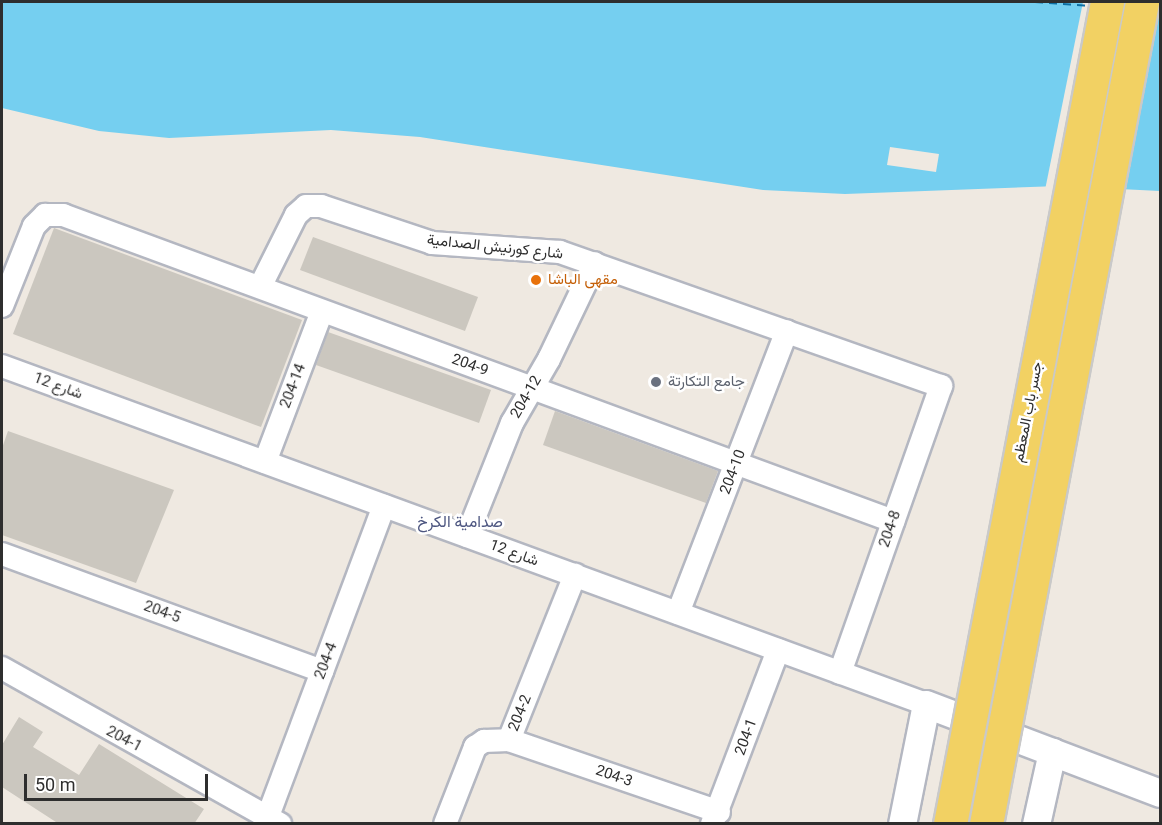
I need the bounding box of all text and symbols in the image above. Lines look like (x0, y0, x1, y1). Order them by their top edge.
street label: شارع كورنيش الصدامية (426, 231, 564, 263)
place label: مقهى الباشا (548, 271, 618, 289)
marker: مقهى الباشا (529, 273, 543, 287)
street label: 204-9 (449, 350, 491, 380)
street label: جسر باب المعظم (1009, 360, 1047, 464)
street label: 204-14 (276, 361, 310, 411)
street label: شارع 12 (31, 369, 85, 403)
street label: 204-12 (507, 372, 545, 422)
place label: جامع التكارتة (668, 373, 745, 391)
marker: جامع التكارتة (649, 375, 663, 389)
street label: 204-10 (716, 447, 750, 497)
street label: 204-8 (875, 508, 905, 550)
district label: صدامية الكرخ (417, 512, 503, 532)
street label: شارع 12 (487, 536, 541, 570)
street label: 204-5 (141, 597, 183, 627)
street label: 204-4 (311, 640, 341, 682)
street label: 204-2 (505, 692, 535, 734)
street label: 204-1 (731, 716, 761, 758)
street label: 204-1 (103, 722, 145, 756)
street label: 204-3 (593, 761, 635, 791)
scale bar (27, 762, 212, 800)
text: 50 m (35, 774, 75, 795)

